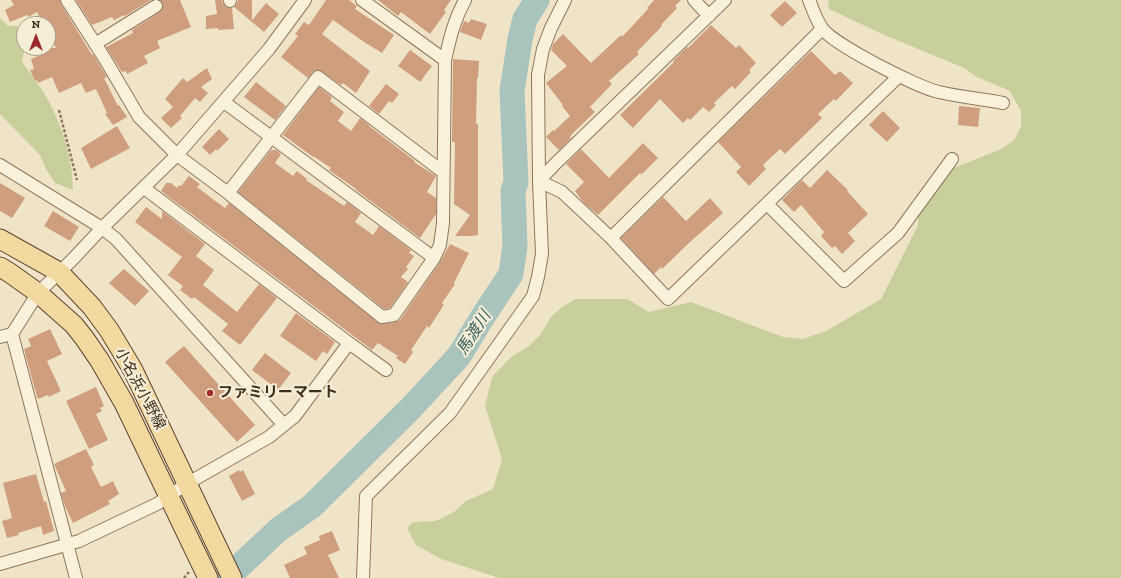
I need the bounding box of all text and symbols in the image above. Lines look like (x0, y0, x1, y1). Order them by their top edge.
north arrow (16, 16, 56, 56)
text: N (32, 18, 40, 31)
water label: 馬渡川 (453, 308, 495, 358)
street label: 小名浜小野線 (111, 345, 169, 433)
place label: ファミリーマート (218, 384, 338, 402)
marker: ファミリーマート (205, 388, 215, 398)

